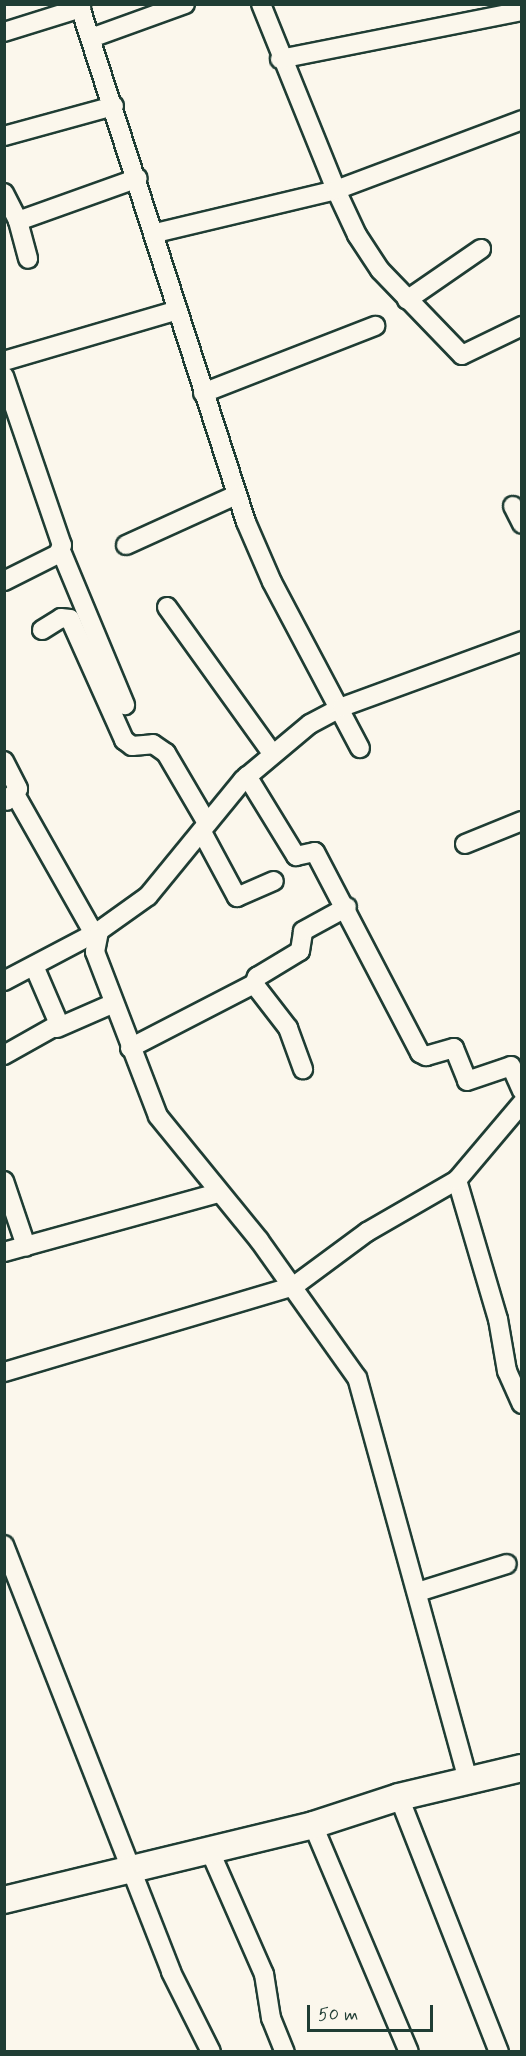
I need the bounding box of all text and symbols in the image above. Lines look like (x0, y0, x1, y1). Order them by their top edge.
scale bar (310, 1993, 436, 2031)
text: 50 m (318, 2003, 358, 2027)

